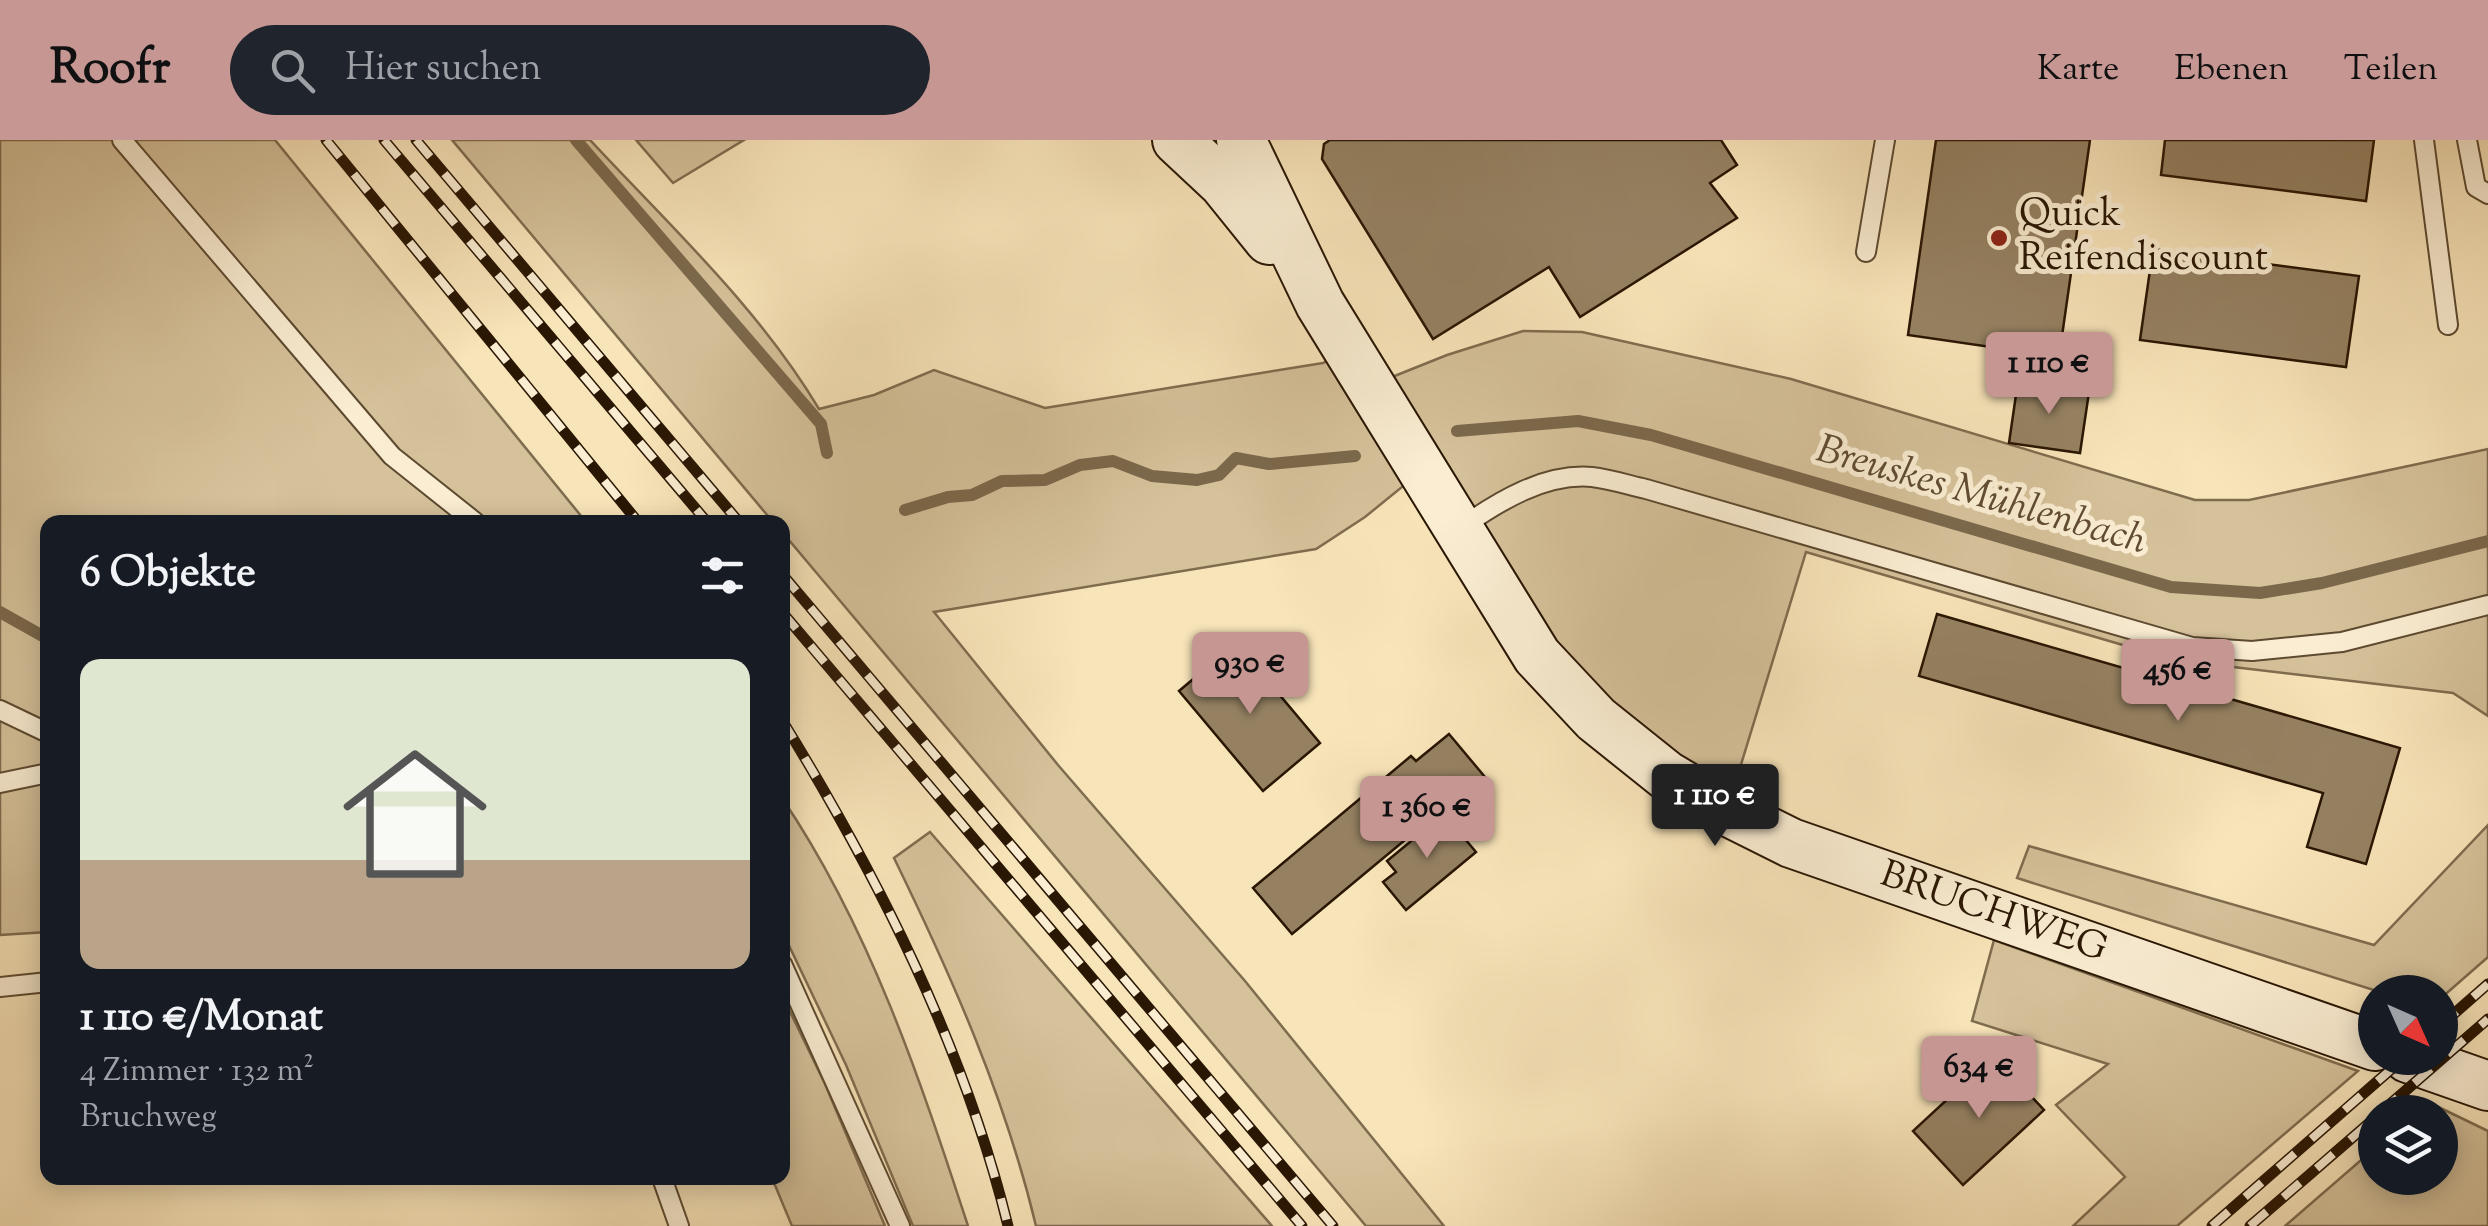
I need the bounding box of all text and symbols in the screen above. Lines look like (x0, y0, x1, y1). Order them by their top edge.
search box (230, 25, 930, 115)
text: Roofr (50, 36, 170, 105)
icon: search (265, 43, 320, 98)
text: Hier suchen (345, 43, 542, 97)
text: Karte (2037, 45, 2119, 96)
text: Ebenen (2174, 45, 2289, 96)
text: Teilen (2344, 45, 2438, 96)
place label: Quick Reifendiscount (2019, 189, 2268, 287)
marker: Quick Reifendiscount (1988, 227, 2010, 249)
pin: 1 110 € (1957, 332, 2141, 417)
text: 1 110 € (2008, 341, 2090, 387)
water label: Breuskes Mühlenbach (1809, 423, 2153, 572)
text: 6 Objekte (80, 545, 256, 605)
icon: filters (695, 548, 750, 603)
pin: 930 € (1180, 632, 1320, 717)
pin: 456 € (2108, 639, 2248, 724)
text: 930 € (1214, 641, 1286, 687)
text: 456 € (2143, 648, 2213, 694)
icon: home (325, 724, 505, 904)
pin: 1 110 € (1623, 764, 1807, 849)
text: 1 110 € (1674, 773, 1756, 819)
pin: 1 360 € (1335, 776, 1519, 861)
text: 1 360 € (1382, 785, 1472, 831)
street label: BRUCHWEG (1872, 849, 2114, 978)
north arrow (2358, 975, 2458, 1075)
map controls (2358, 975, 2458, 1195)
text: 1 110 €/Monat (80, 989, 323, 1049)
pin: 634 € (1909, 1036, 2049, 1121)
text: 634 € (1943, 1045, 2015, 1091)
text: 4 Zimmer · 132 m² (80, 1049, 314, 1095)
text: Bruchweg (80, 1095, 217, 1141)
button: layers (2358, 1095, 2458, 1195)

